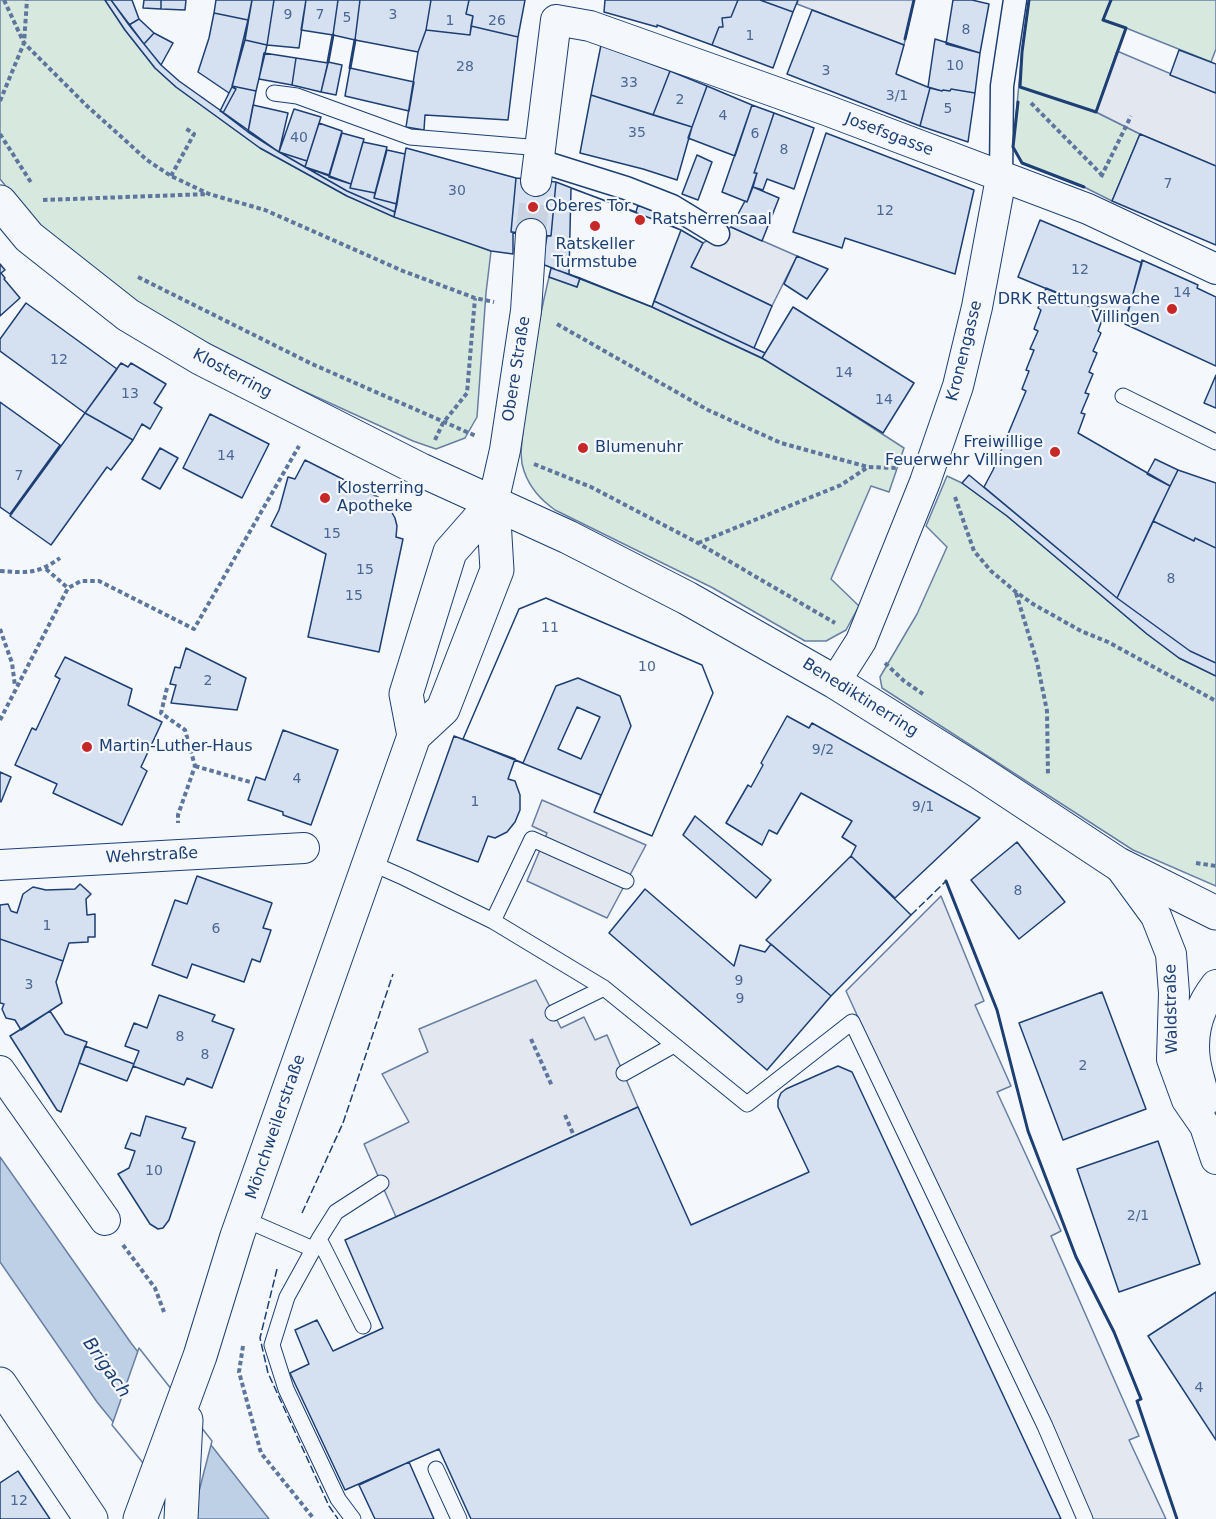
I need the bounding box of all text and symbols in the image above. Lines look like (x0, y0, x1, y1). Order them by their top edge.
house number: 9 (284, 7, 292, 23)
house number: 7 (316, 7, 324, 23)
house number: 3 (389, 7, 397, 23)
house number: 5 (343, 10, 351, 26)
house number: 1 (446, 13, 454, 29)
house number: 26 (488, 13, 506, 29)
house number: 8 (962, 22, 970, 38)
house number: 1 (746, 28, 754, 44)
house number: 10 (946, 58, 964, 74)
house number: 28 (456, 59, 474, 75)
house number: 3 (822, 63, 830, 79)
house number: 33 (620, 75, 638, 91)
house number: 3/1 (886, 88, 908, 104)
house number: 2 (676, 92, 684, 108)
house number: 5 (944, 101, 952, 117)
house number: 4 (719, 108, 727, 124)
street label: Josefsgasse (842, 109, 936, 161)
house number: 35 (628, 125, 646, 141)
house number: 6 (751, 126, 759, 142)
house number: 40 (290, 130, 308, 146)
house number: 8 (780, 142, 788, 158)
house number: 7 (1164, 176, 1172, 192)
house number: 30 (448, 183, 466, 199)
place label: Oberes Tor (545, 197, 631, 217)
marker: Oberes Tor (526, 200, 540, 214)
house number: 12 (876, 203, 894, 219)
place label: Ratsherrensaal (652, 210, 772, 230)
marker: Ratsherrensaal (633, 213, 647, 227)
marker: Ratskeller Turmstube (588, 219, 602, 233)
place label: Ratskeller Turmstube (553, 235, 637, 273)
house number: 12 (1071, 262, 1089, 278)
house number: 14 (1173, 285, 1191, 301)
place label: DRK Rettungswache Villingen (998, 290, 1160, 328)
street label: Kronengasse (943, 299, 987, 403)
marker: DRK Rettungswache Villingen (1165, 302, 1179, 316)
street label: Obere Straße (499, 315, 535, 423)
street label: Klosterring (189, 345, 275, 403)
house number: 12 (50, 352, 68, 368)
house number: 14 (835, 365, 853, 381)
house number: 13 (121, 386, 139, 402)
house number: 14 (875, 392, 893, 408)
place label: Freiwillige Feuerwehr Villingen (885, 433, 1043, 471)
place label: Blumenuhr (595, 438, 683, 458)
marker: Blumenuhr (576, 441, 590, 455)
marker: Freiwillige Feuerwehr Villingen (1048, 445, 1062, 459)
house number: 14 (217, 448, 235, 464)
house number: 7 (15, 468, 23, 484)
place label: Klosterring Apotheke (337, 479, 424, 517)
marker: Klosterring Apotheke (318, 491, 332, 505)
house number: 15 (323, 526, 341, 542)
house number: 15 (356, 562, 374, 578)
house number: 8 (1167, 571, 1175, 587)
house number: 15 (345, 588, 363, 604)
house number: 11 (541, 620, 559, 636)
street label: Benediktinerring (799, 655, 921, 741)
house number: 10 (638, 659, 656, 675)
house number: 2 (204, 673, 212, 689)
place label: Martin-Luther-Haus (99, 737, 252, 757)
marker: Martin-Luther-Haus (80, 740, 94, 754)
house number: 9/2 (812, 742, 834, 758)
house number: 4 (293, 771, 301, 787)
house number: 1 (471, 794, 479, 810)
house number: 9/1 (912, 799, 934, 815)
street label: Wehrstraße (105, 844, 199, 868)
house number: 8 (1014, 883, 1022, 899)
house number: 1 (43, 918, 51, 934)
house number: 6 (212, 921, 220, 937)
street label: Waldstraße (1162, 964, 1182, 1054)
house number: 9 (735, 973, 743, 989)
house number: 3 (25, 977, 33, 993)
house number: 9 (736, 991, 744, 1007)
house number: 8 (176, 1029, 184, 1045)
house number: 8 (201, 1047, 209, 1063)
street label: Mönchweilerstraße (242, 1052, 310, 1202)
house number: 2 (1079, 1058, 1087, 1074)
house number: 10 (145, 1163, 163, 1179)
house number: 2/1 (1127, 1208, 1149, 1224)
water label: Brigach (78, 1334, 134, 1402)
house number: 4 (1195, 1380, 1203, 1396)
house number: 12 (10, 1493, 28, 1509)

